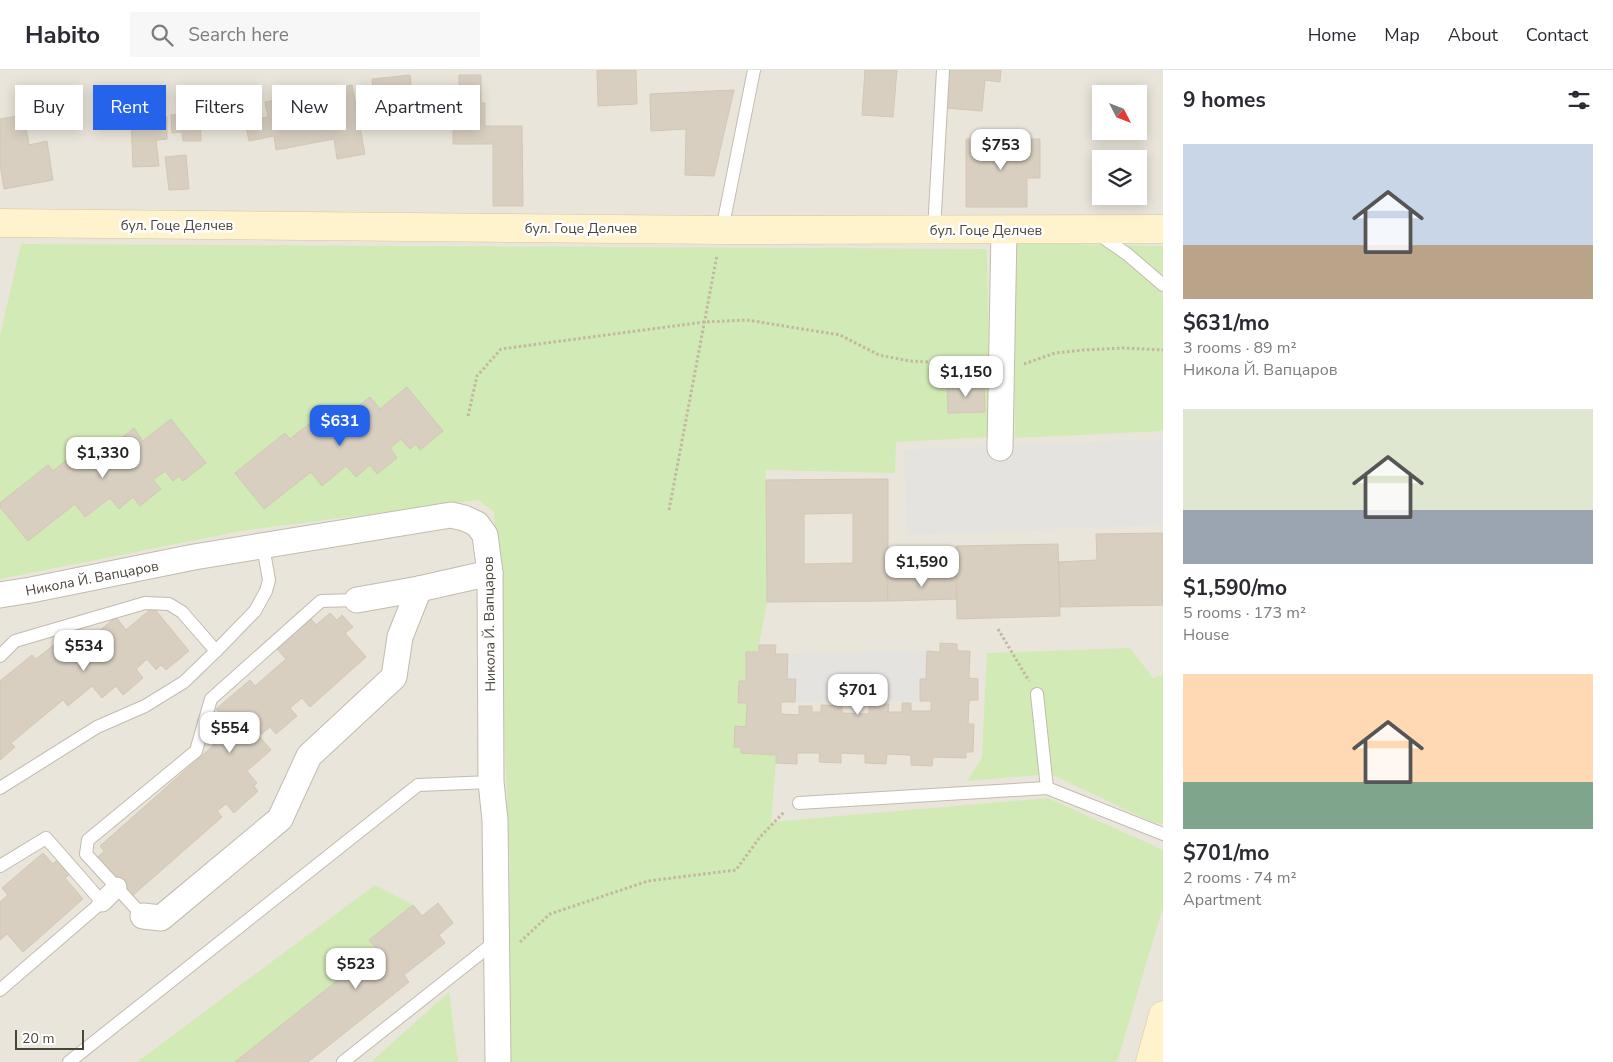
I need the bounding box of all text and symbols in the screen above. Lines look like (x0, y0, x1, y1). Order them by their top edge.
search box (130, 12, 480, 57)
text: Habito (25, 19, 100, 51)
icon: search (148, 21, 176, 49)
text: Search here (188, 22, 289, 48)
text: Home (1308, 23, 1356, 47)
text: Map (1384, 23, 1420, 47)
text: About (1448, 23, 1498, 47)
text: Contact (1526, 23, 1588, 47)
chip: Buy (15, 85, 83, 130)
chip: Rent (93, 85, 166, 130)
chip: Filters (176, 85, 262, 130)
chip: New (272, 85, 346, 130)
chip: Apartment (356, 85, 480, 130)
north arrow (1092, 85, 1148, 140)
map controls (1092, 85, 1147, 205)
text: 9 homes (1183, 86, 1266, 114)
icon: filters (1565, 86, 1593, 114)
pin: $753 (971, 128, 1031, 171)
text: $753 (982, 134, 1020, 156)
button: layers (1092, 150, 1147, 205)
icon: home (1343, 177, 1433, 267)
street label: бул. Гоце Делчев (121, 216, 234, 235)
street label: бул. Гоце Делчев (525, 219, 638, 238)
street label: бул. Гоце Делчев (930, 221, 1043, 240)
text: $631/mo (1183, 309, 1269, 337)
text: 3 rooms · 89 m² (1183, 337, 1296, 359)
pin: $1,150 (925, 356, 1007, 398)
text: Никола Й. Вапцаров (1183, 359, 1338, 381)
text: $1,150 (940, 361, 992, 383)
pin: $631 (310, 404, 370, 447)
text: $631 (321, 410, 359, 432)
pin: $1,330 (62, 436, 144, 479)
text: $1,330 (77, 442, 129, 464)
icon: home (1343, 442, 1433, 532)
pin: $1,590 (881, 546, 963, 588)
text: $1,590 (896, 551, 948, 573)
street label: Никола Й. Вапцаров (24, 556, 161, 601)
street label: Никола Й. Вапцаров (479, 556, 500, 692)
text: $1,590/mo (1183, 574, 1287, 602)
text: 5 rooms · 173 m² (1183, 602, 1306, 624)
text: House (1183, 624, 1229, 646)
pin: $534 (54, 630, 114, 672)
text: $534 (65, 635, 103, 657)
pin: $701 (828, 674, 888, 716)
text: $701 (839, 679, 877, 701)
icon: home (1343, 707, 1433, 797)
pin: $554 (200, 712, 260, 754)
text: $554 (211, 717, 249, 739)
text: $701/mo (1183, 839, 1269, 867)
text: 2 rooms · 74 m² (1183, 867, 1296, 889)
text: Apartment (1183, 889, 1261, 911)
pin: $523 (326, 948, 386, 990)
text: $523 (337, 953, 375, 975)
scale bar (15, 1027, 84, 1050)
text: 20 m (22, 1029, 54, 1048)

